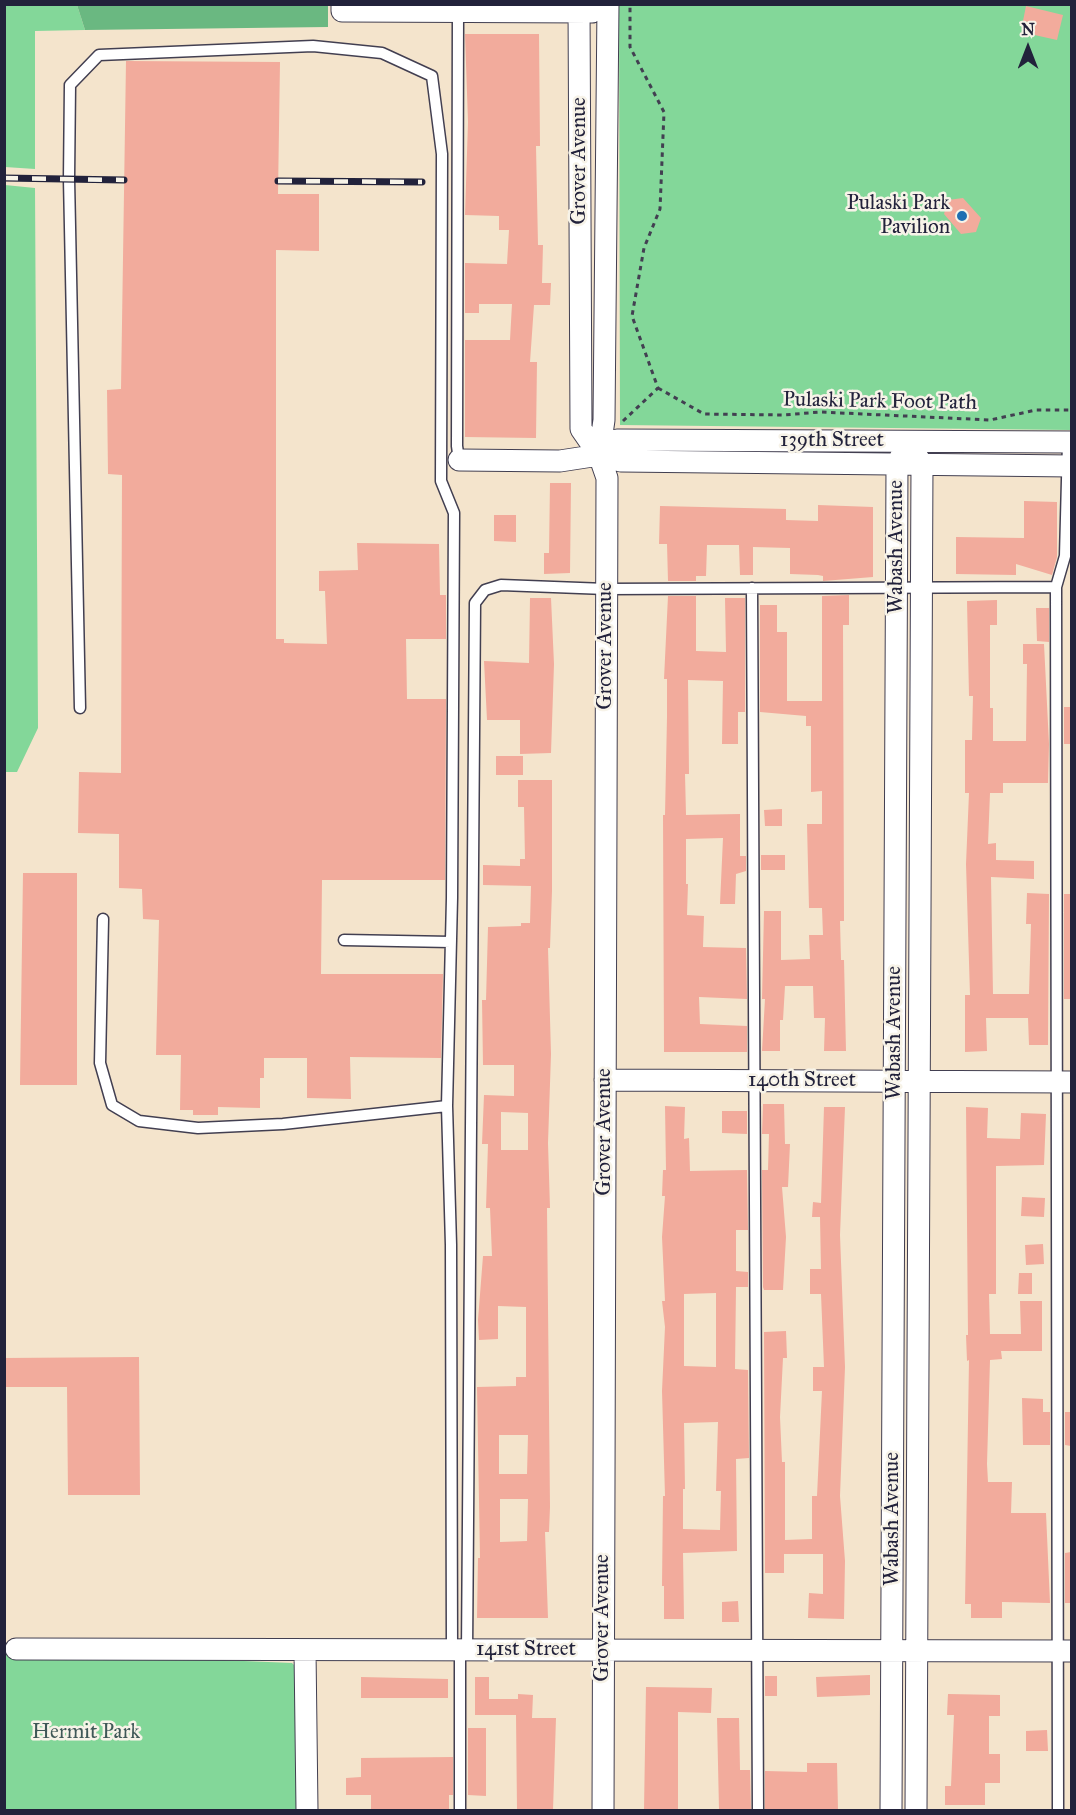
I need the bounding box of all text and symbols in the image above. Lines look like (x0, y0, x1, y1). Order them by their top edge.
north arrow (998, 18, 1058, 78)
text: N (1021, 20, 1035, 39)
street label: Grover Avenue (567, 97, 593, 225)
place label: Pulaski Park Pavilion (847, 191, 950, 241)
marker: Pulaski Park Pavilion (955, 209, 969, 223)
street label: Pulaski Park Foot Path (783, 388, 977, 416)
street label: 139th Street (780, 428, 884, 454)
street label: Wabash Avenue (884, 480, 910, 614)
street label: Grover Avenue (593, 582, 619, 710)
street label: Wabash Avenue (882, 966, 908, 1100)
street label: Grover Avenue (592, 1068, 618, 1196)
street label: 140th Street (748, 1068, 856, 1094)
street label: Wabash Avenue (880, 1452, 906, 1586)
street label: Grover Avenue (590, 1554, 616, 1682)
street label: 141st Street (476, 1637, 576, 1663)
park label: Hermit Park (32, 1720, 140, 1746)

